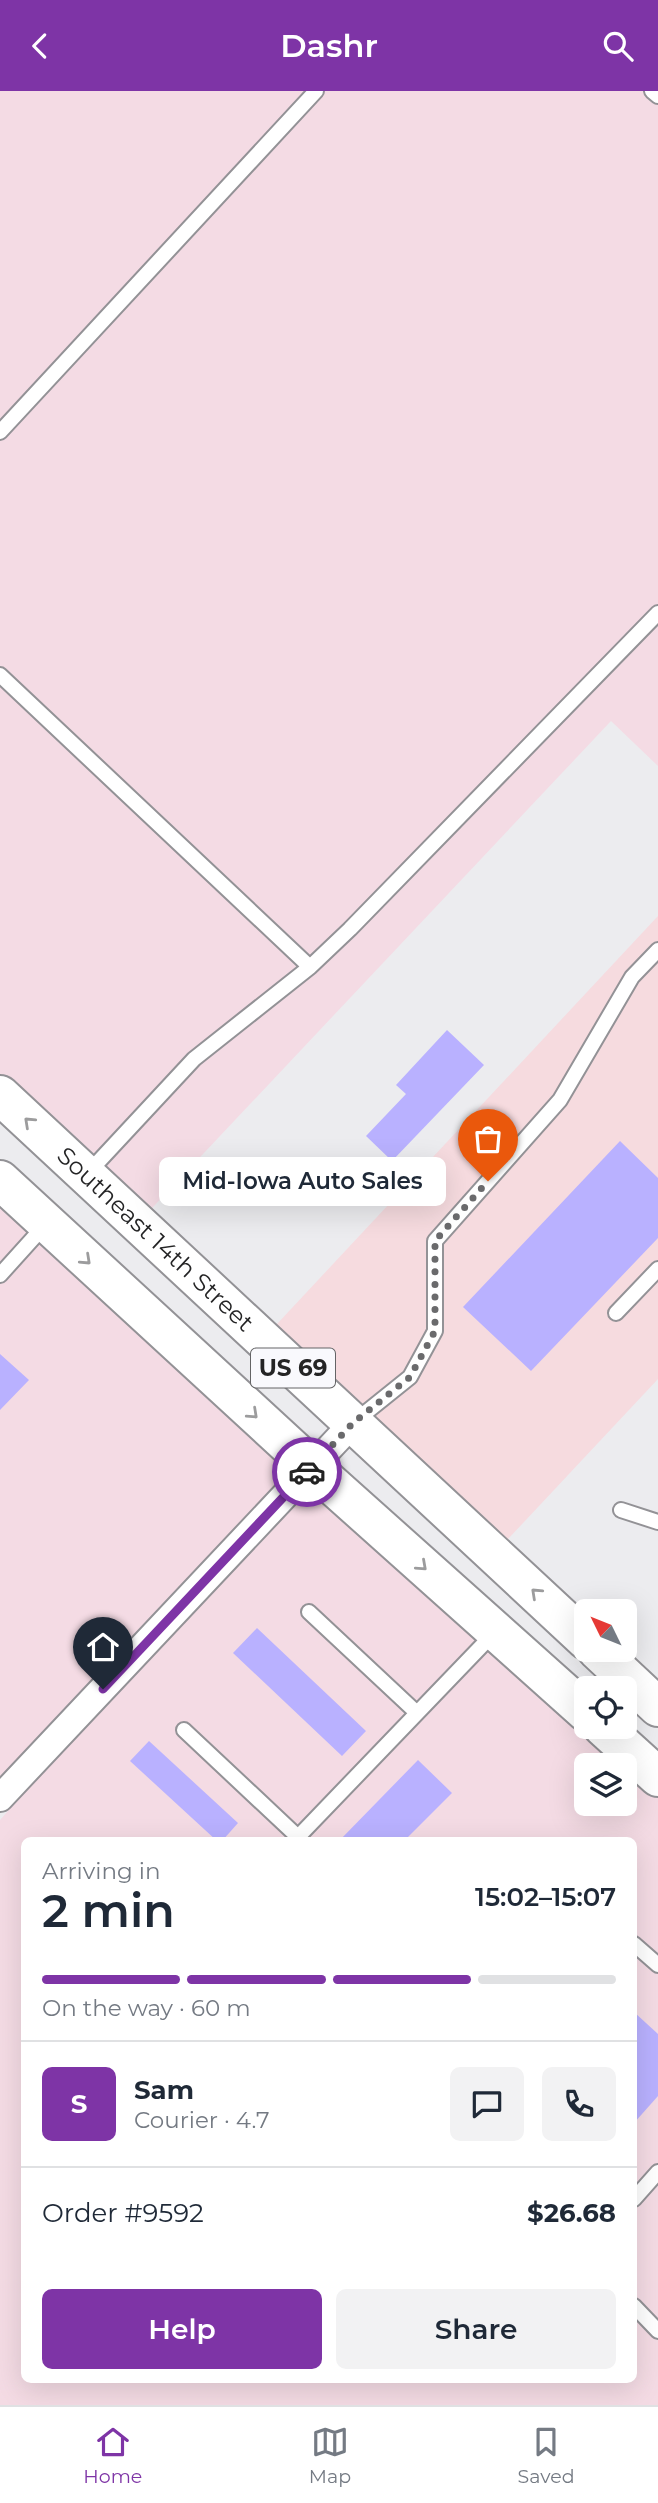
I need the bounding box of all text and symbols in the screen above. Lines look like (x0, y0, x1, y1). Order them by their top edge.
text: Dashr (280, 26, 378, 65)
icon: back (21, 27, 59, 65)
icon: search (599, 27, 637, 65)
pin (458, 1109, 518, 1181)
one-way arrow (24, 1117, 37, 1130)
icon: bag (469, 1120, 507, 1158)
street label: Southeast 14th Street (51, 1141, 260, 1337)
callout: Mid-Iowa Auto Sales (159, 1157, 446, 1205)
text: Mid-Iowa Auto Sales (182, 1167, 423, 1195)
one-way arrow (78, 1251, 91, 1264)
road number: US 69 (251, 1349, 335, 1387)
one-way arrow (245, 1405, 258, 1418)
courier (272, 1437, 342, 1507)
icon: car (288, 1453, 326, 1491)
one-way arrow (414, 1558, 427, 1570)
one-way arrow (531, 1589, 544, 1602)
north arrow (574, 1599, 637, 1663)
map controls (574, 1599, 637, 1816)
pin (73, 1617, 133, 1689)
icon: home (84, 1628, 122, 1666)
button: locate (574, 1676, 637, 1739)
button: layers (574, 1753, 637, 1816)
text: Arriving in (42, 1857, 161, 1885)
text: 15:02–15:07 (475, 1881, 616, 1913)
text: 2 min (42, 1882, 175, 1939)
text: On the way · 60 m (42, 1994, 251, 2022)
button: chat (450, 2067, 524, 2141)
button: phone (542, 2067, 616, 2141)
text: Sam (134, 2074, 194, 2106)
text: S (71, 2088, 87, 2120)
text: Courier · 4.7 (134, 2106, 270, 2134)
text: Order #9592 (42, 2197, 204, 2229)
text: $26.68 (527, 2197, 616, 2229)
button: Help (42, 2289, 322, 2369)
button: Share (336, 2289, 616, 2369)
tab: Home (83, 2423, 142, 2488)
tab: Map (309, 2423, 351, 2488)
tab: Saved (518, 2423, 575, 2488)

